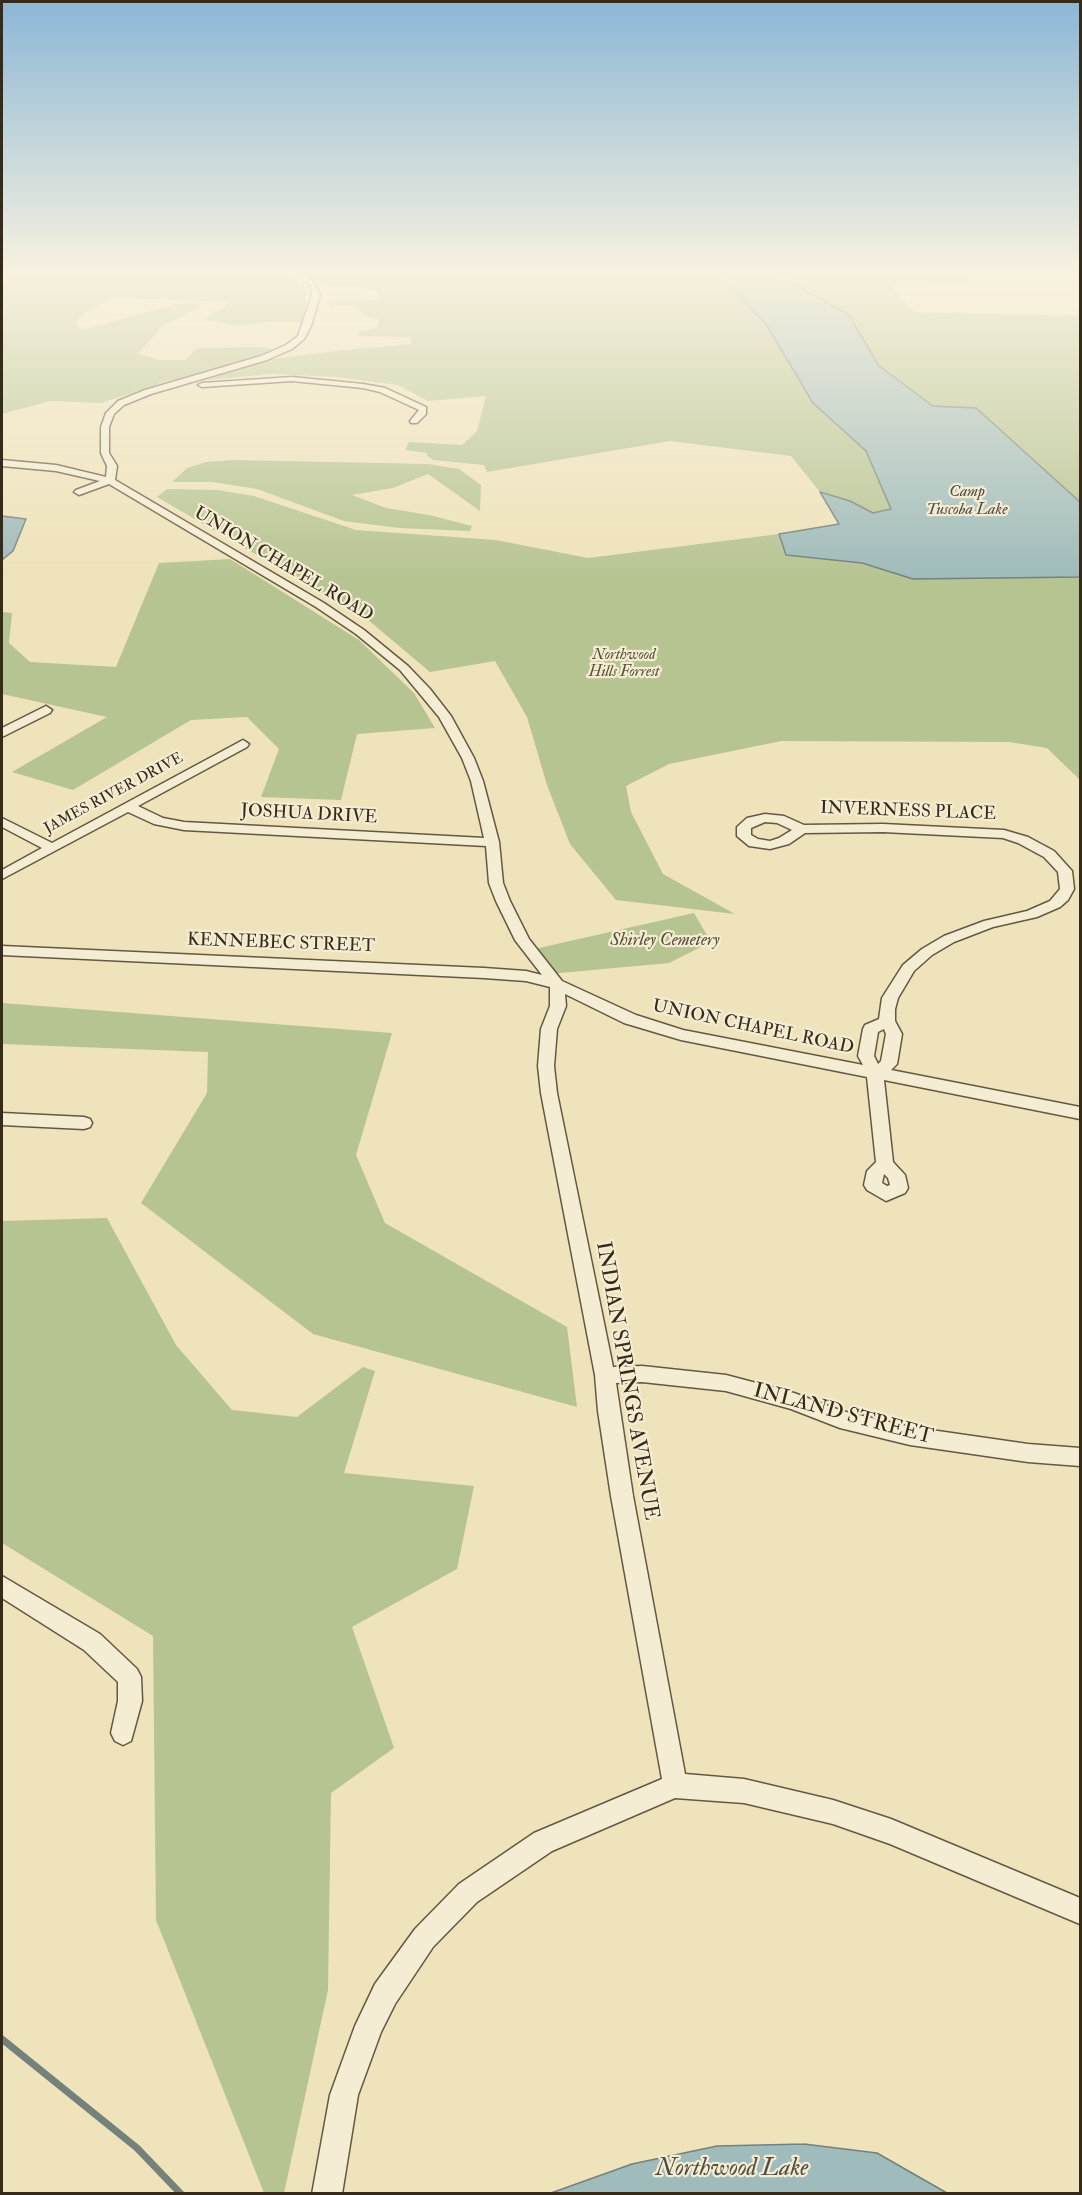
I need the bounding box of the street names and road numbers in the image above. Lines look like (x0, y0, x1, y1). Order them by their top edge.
street label: UNION CHAPEL ROAD (189, 503, 377, 627)
street label: JAMES RIVER DRIVE (42, 750, 186, 838)
street label: INVERNESS PLACE (820, 798, 996, 826)
street label: JOSHUA DRIVE (240, 801, 378, 829)
street label: KENNEBEC STREET (187, 930, 375, 958)
street label: UNION CHAPEL ROAD (650, 996, 856, 1060)
street label: INDIAN SPRINGS AVENUE (589, 1240, 663, 1522)
street label: INLAND STREET (751, 1379, 935, 1451)

